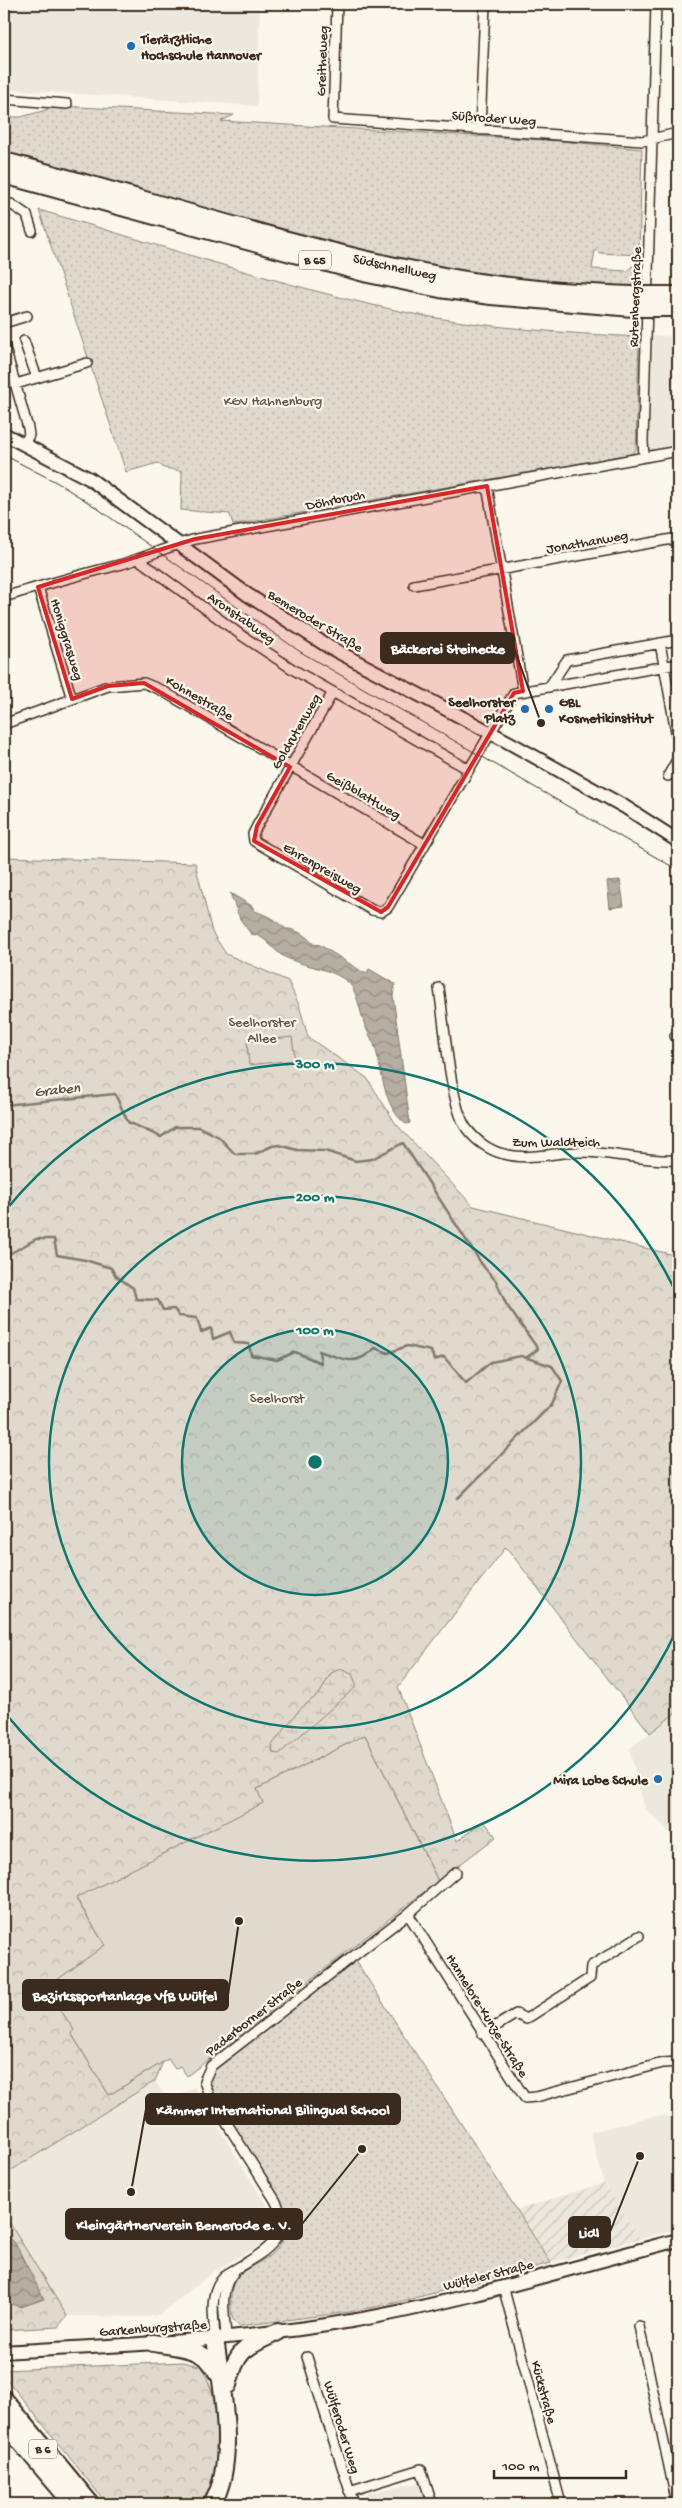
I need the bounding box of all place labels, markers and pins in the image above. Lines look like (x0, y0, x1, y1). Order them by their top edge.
place label: Tierärztliche Hochschule Hannover (140, 32, 263, 65)
marker: Tierärztliche Hochschule Hannover (125, 40, 137, 52)
callout: Bäckerei Steinecke (381, 633, 514, 663)
place label: Seelhorster Platz (448, 695, 517, 728)
place label: GBL Kosmetikinstitut (558, 695, 654, 728)
marker: Seelhorster Platz (519, 703, 531, 715)
marker: GBL Kosmetikinstitut (543, 703, 555, 715)
centre of rings (306, 1453, 324, 1471)
place label: Mira Lobe Schule (553, 1773, 649, 1790)
marker: Mira Lobe Schule (652, 1773, 664, 1785)
callout: Bezirkssportanlage VfB Wülfel (23, 1980, 228, 2010)
callout: Kämmer International Bilingual School (146, 2094, 400, 2124)
callout: Kleingärtnerverein Bemerode e. V. (66, 2209, 302, 2239)
callout: Lidl (569, 2217, 610, 2247)

